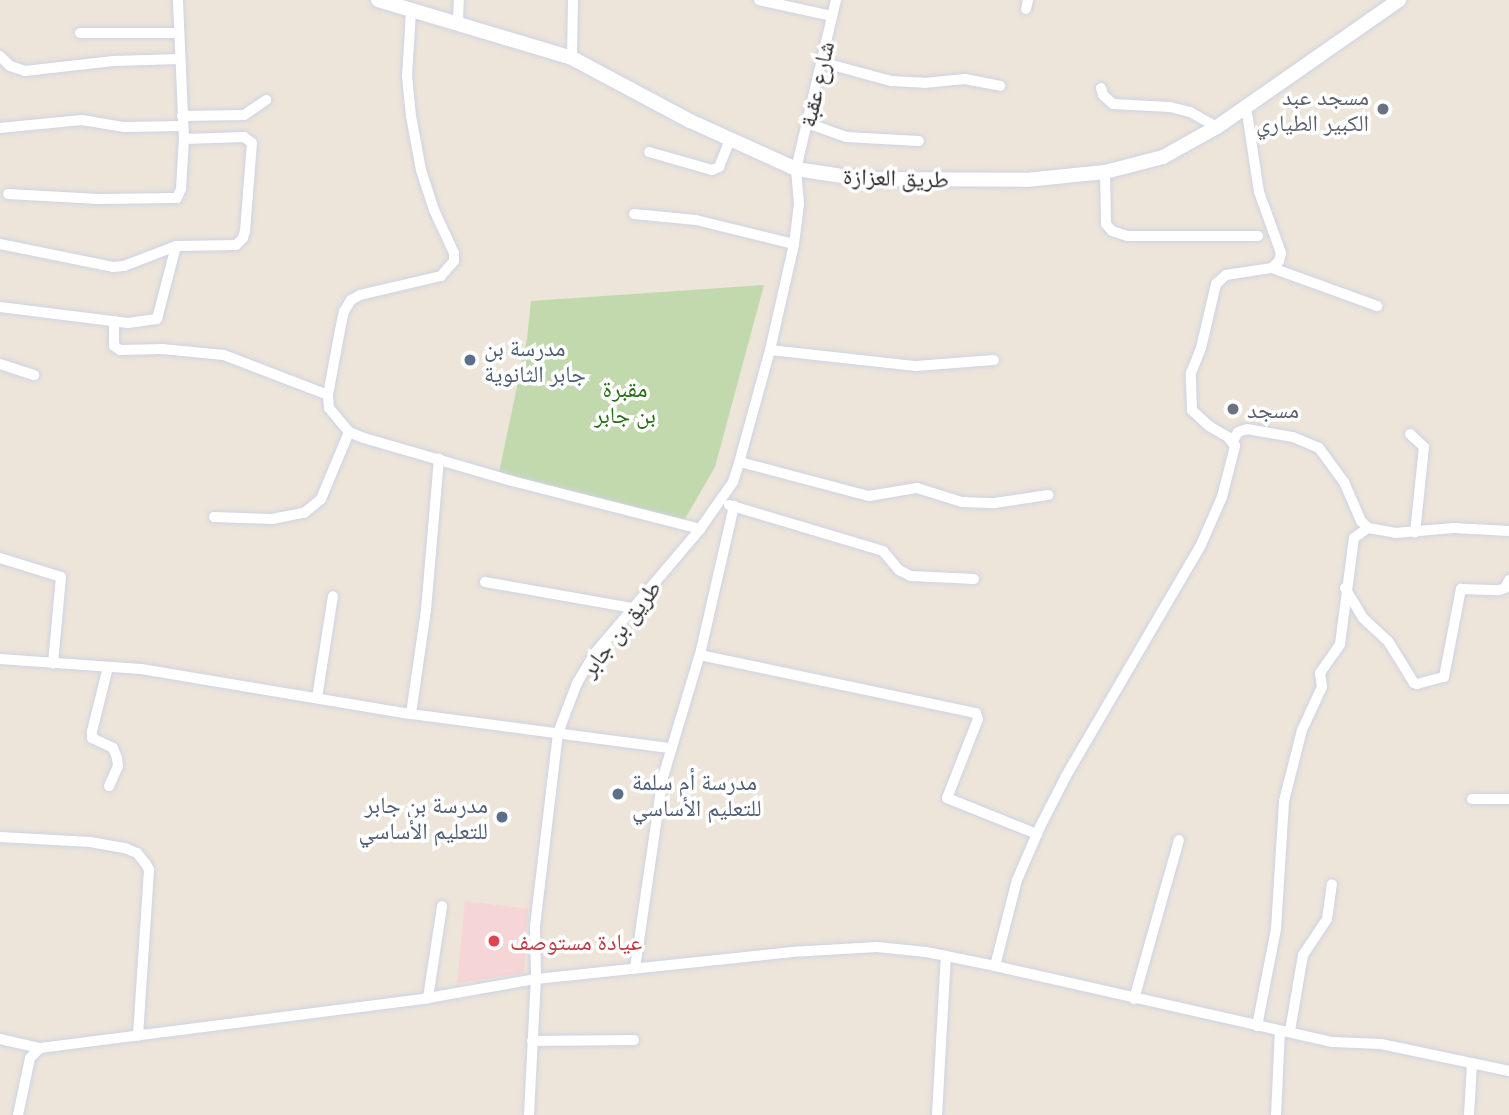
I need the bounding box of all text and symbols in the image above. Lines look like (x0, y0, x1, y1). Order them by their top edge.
street label: شارع عقبة (793, 38, 839, 130)
place label: مسجد عبد الكبير الطياري (1256, 82, 1369, 136)
marker: مسجد عبد الكبير الطياري (1375, 101, 1391, 117)
street label: طريق العزازة (843, 161, 949, 193)
place label: مدرسة بن جابر الثانوية (484, 333, 586, 387)
marker: مدرسة بن جابر الثانوية (462, 352, 478, 368)
park label: مقبرة بن جابر (594, 374, 656, 428)
place label: مسجد (1247, 395, 1299, 423)
marker: مسجد (1225, 401, 1241, 417)
street label: طريق بن جابر (574, 574, 666, 682)
place label: مدرسة أم سلمة للتعليم الأساسي (632, 767, 762, 821)
marker: مدرسة أم سلمة للتعليم الأساسي (610, 786, 626, 802)
place label: مدرسة بن جابر للتعليم الأساسي (358, 790, 488, 844)
marker: مدرسة بن جابر للتعليم الأساسي (494, 809, 510, 825)
place label: عيادة مستوصف (510, 927, 642, 955)
marker: عيادة مستوصف (484, 931, 504, 951)

